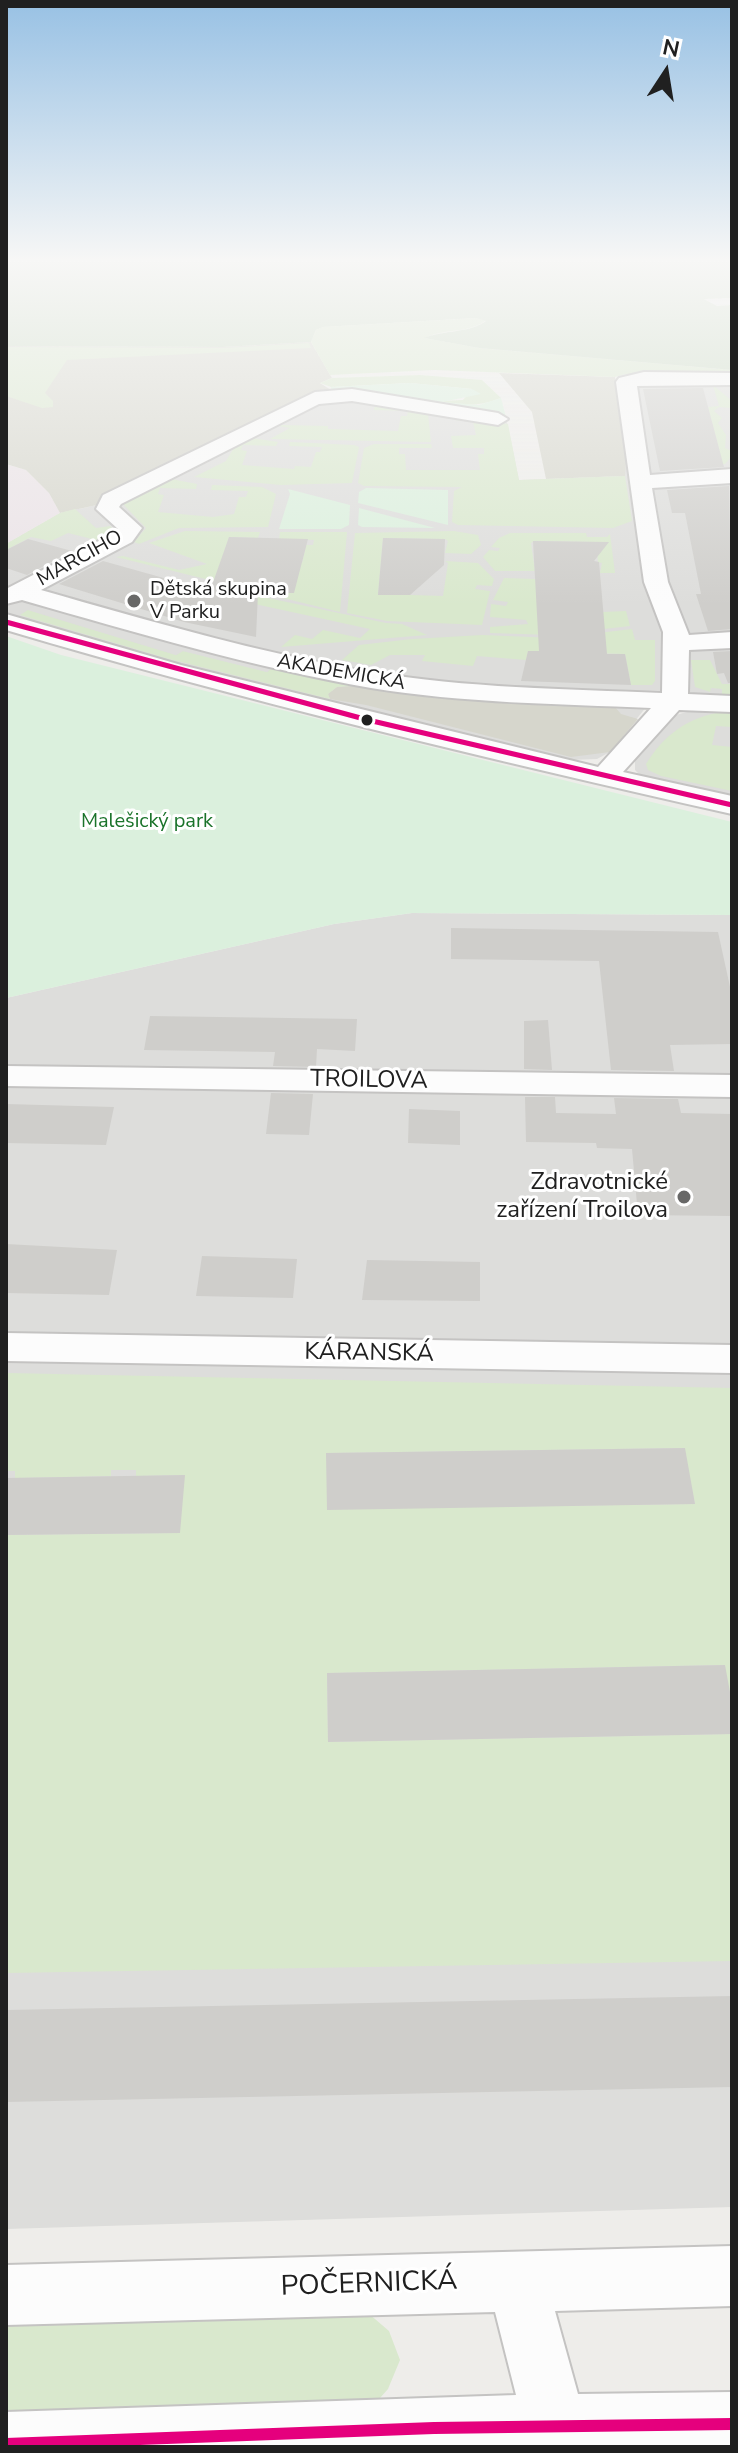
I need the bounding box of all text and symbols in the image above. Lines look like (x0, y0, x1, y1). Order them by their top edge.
north arrow (626, 32, 706, 112)
text: N (660, 32, 682, 65)
street label: MARCIHO (33, 526, 127, 592)
place label: Dětská skupina V Parku (150, 578, 287, 625)
marker: Dětská skupina V Parku (125, 592, 143, 610)
street label: AKADEMICKÁ (275, 650, 407, 696)
unlabelled marker (359, 712, 375, 728)
park label: Malešický park (81, 810, 213, 834)
street label: TROILOVA (310, 1066, 428, 1096)
place label: Zdravotnické zařízení Troilova (496, 1169, 668, 1225)
marker: Zdravotnické zařízení Troilova (675, 1188, 693, 1206)
street label: KÁRANSKÁ (304, 1338, 434, 1370)
street label: POČERNICKÁ (280, 2265, 458, 2305)

